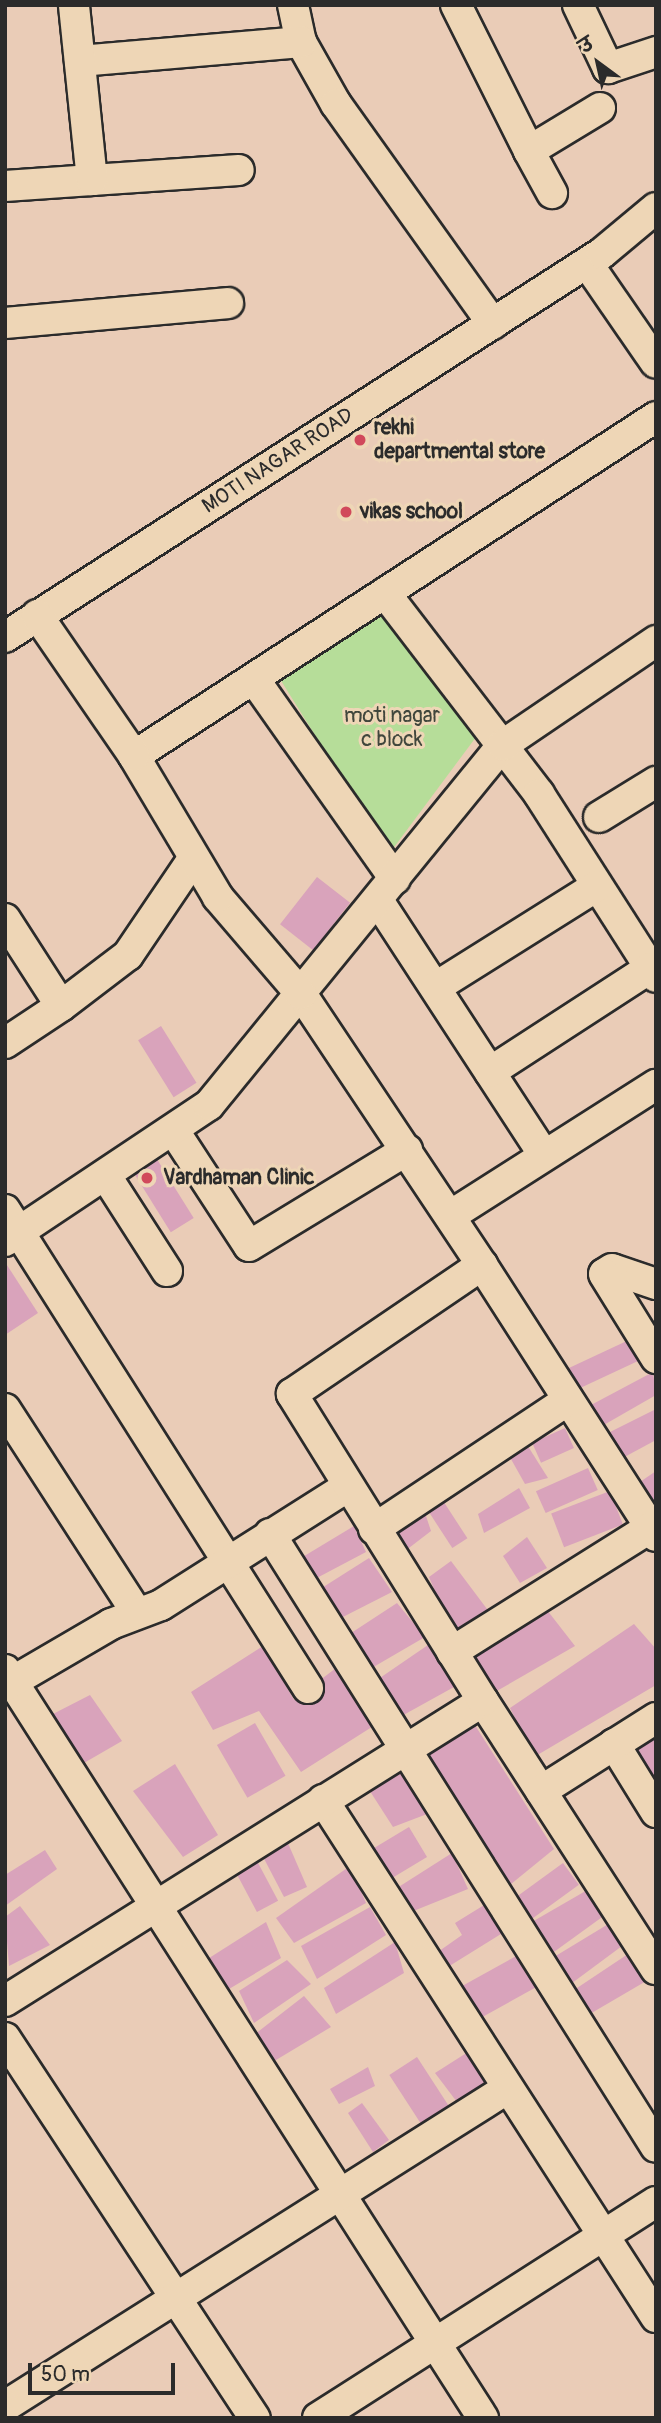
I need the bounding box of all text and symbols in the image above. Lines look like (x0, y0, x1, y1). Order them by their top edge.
north arrow (563, 28, 633, 98)
text: उ (575, 32, 598, 59)
street label: MOTI NAGAR ROAD (198, 403, 358, 519)
place label: rekhi departmental store (374, 415, 545, 465)
marker: rekhi departmental store (352, 432, 368, 448)
place label: vikas school (360, 499, 463, 525)
marker: vikas school (338, 504, 354, 520)
park label: moti nagar c block (344, 703, 440, 753)
place label: Vardhaman Clinic (163, 1165, 314, 1191)
marker: Vardhaman Clinic (137, 1168, 157, 1188)
scale bar (32, 2350, 178, 2394)
text: 50 m (41, 2361, 90, 2388)

